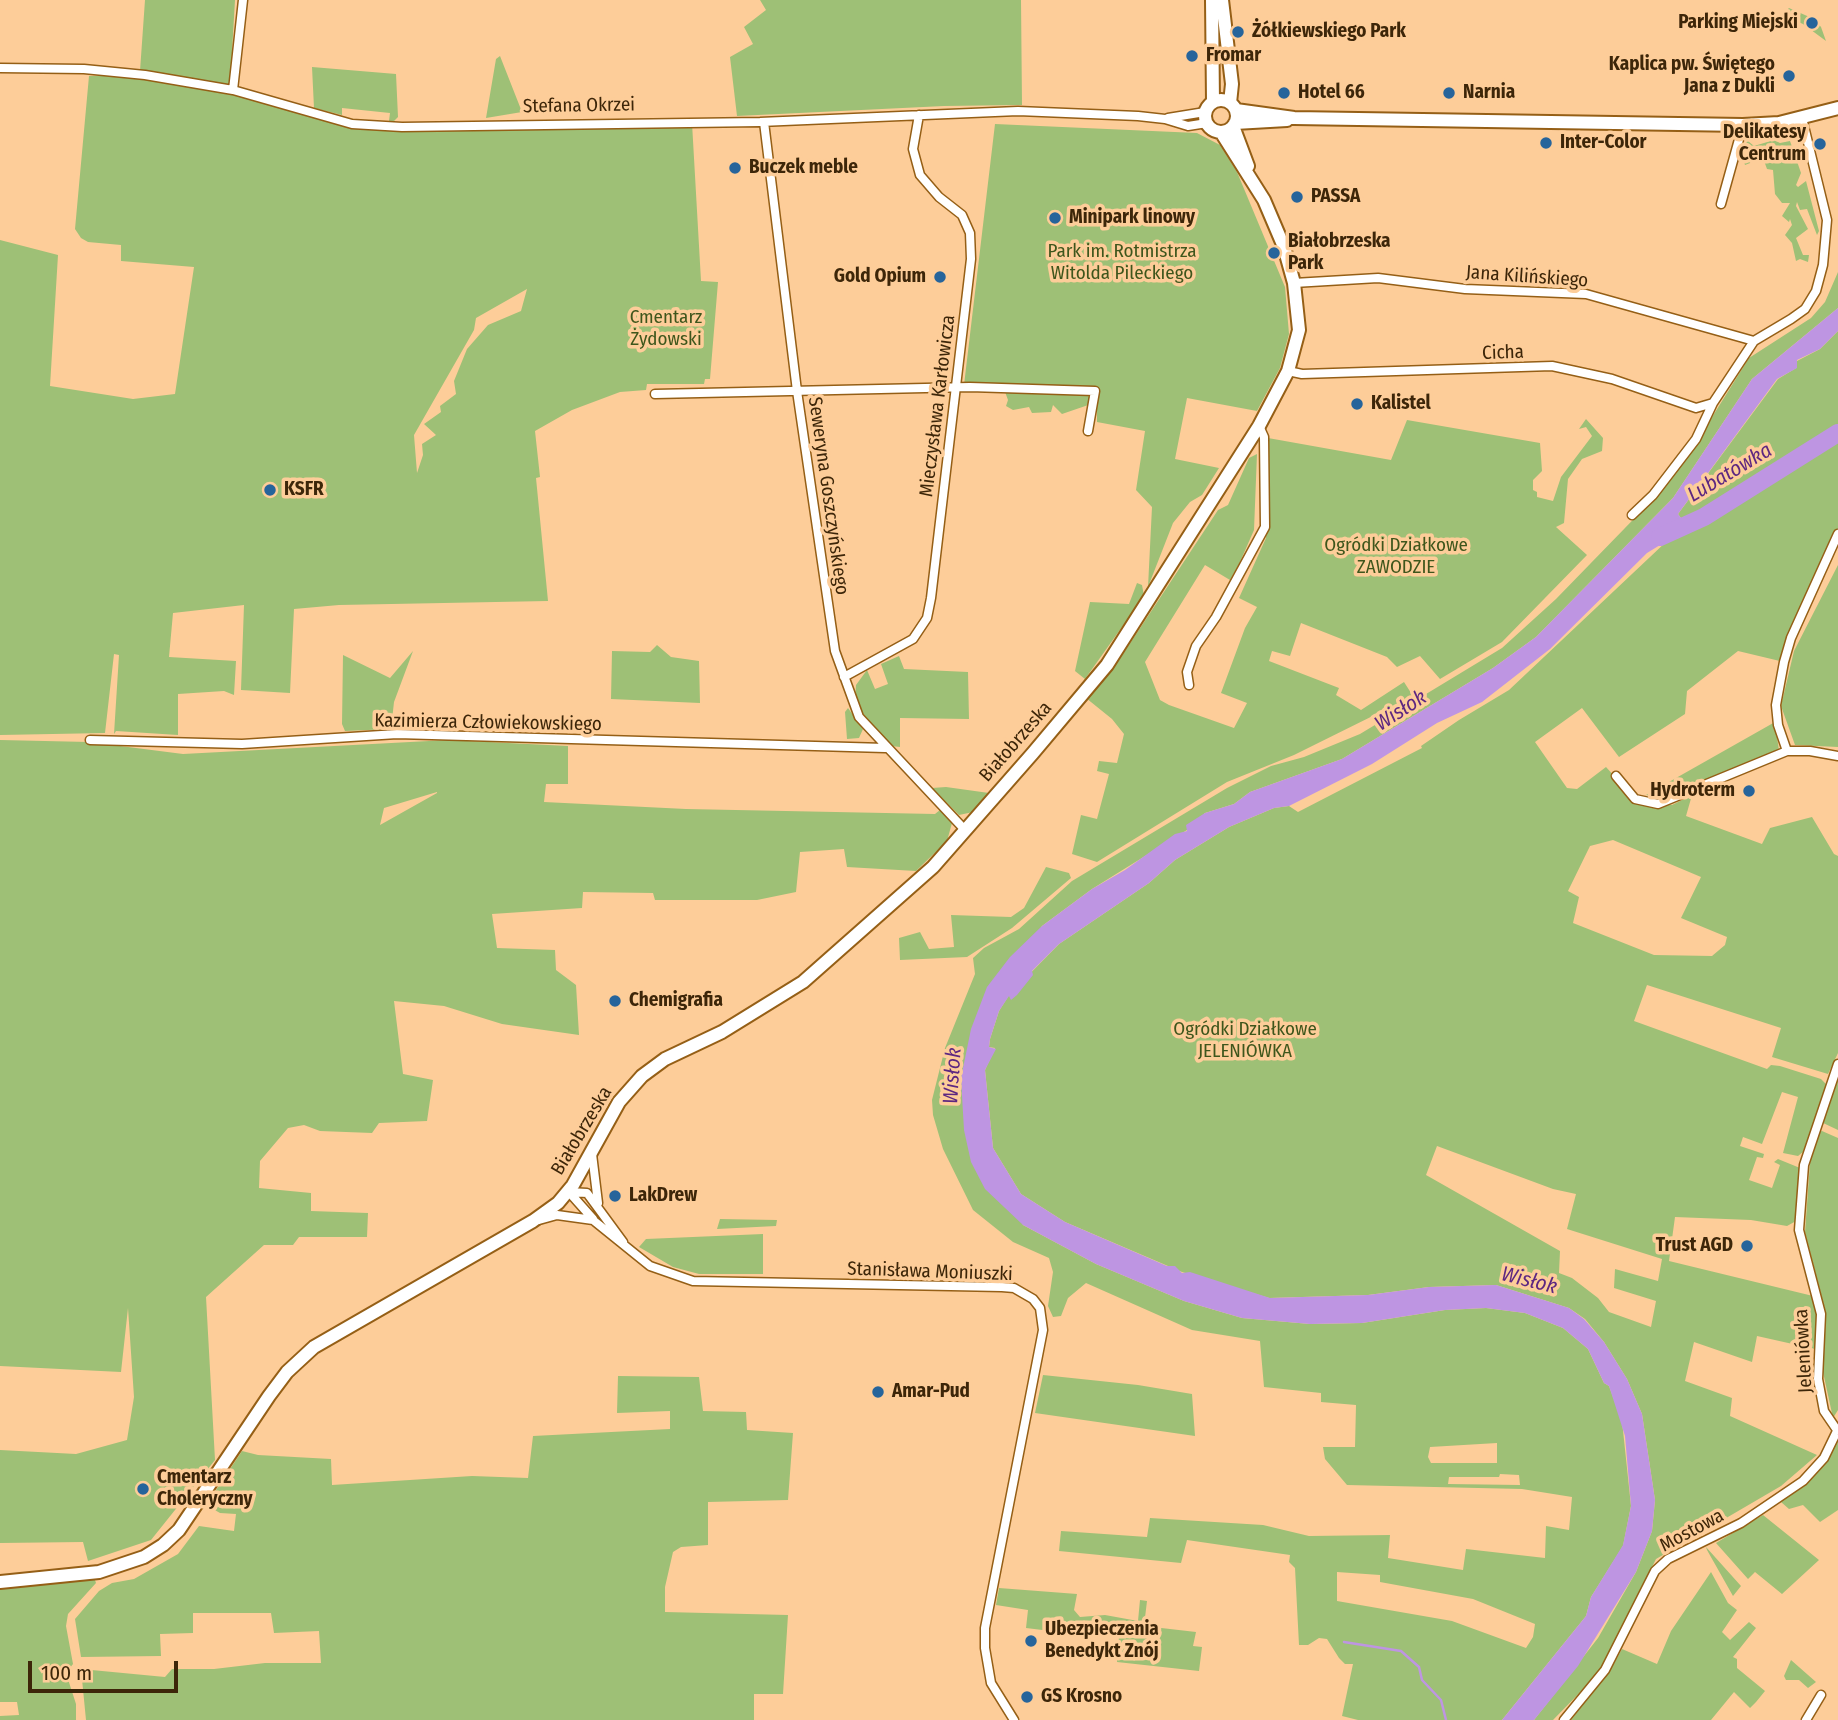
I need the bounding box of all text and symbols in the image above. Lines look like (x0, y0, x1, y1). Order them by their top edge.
place label: Parking Miejski (1678, 12, 1798, 34)
marker: Parking Miejski (1804, 15, 1820, 31)
place label: Żółkiewskiego Park (1252, 21, 1406, 43)
marker: Żółkiewskiego Park (1230, 24, 1246, 40)
place label: Fromar (1206, 45, 1261, 67)
marker: Fromar (1184, 48, 1200, 64)
place label: Kaplica pw. Świętego Jana z Dukli (1609, 54, 1775, 98)
marker: Kaplica pw. Świętego Jana z Dukli (1781, 68, 1797, 84)
place label: Hotel 66 (1298, 82, 1365, 104)
place label: Narnia (1463, 82, 1515, 104)
marker: Hotel 66 (1276, 85, 1292, 101)
marker: Narnia (1441, 85, 1457, 101)
street label: Stefana Okrzei (523, 94, 635, 118)
place label: Delikatesy Centrum (1723, 122, 1806, 166)
place label: Inter-Color (1560, 132, 1647, 154)
marker: Inter-Color (1538, 135, 1554, 151)
marker: Delikatesy Centrum (1812, 136, 1828, 152)
place label: Buczek meble (749, 157, 858, 179)
marker: Buczek meble (727, 160, 743, 176)
place label: PASSA (1311, 186, 1360, 208)
marker: PASSA (1289, 189, 1305, 205)
place label: Minipark linowy (1069, 207, 1195, 229)
marker: Minipark linowy (1047, 210, 1063, 226)
place label: Białobrzeska Park (1288, 231, 1391, 275)
park label: Park im. Rotmistrza Witolda Pileckiego (1047, 241, 1197, 285)
marker: Białobrzeska Park (1266, 245, 1282, 261)
street label: Jana Kilińskiego (1465, 261, 1589, 293)
place label: Gold Opium (834, 266, 926, 288)
marker: Gold Opium (932, 269, 948, 285)
park label: Cmentarz Żydowski (630, 307, 702, 351)
street label: Mieczysława Karłowicza (916, 314, 960, 498)
street label: Cicha (1482, 341, 1524, 365)
place label: Kalistel (1371, 393, 1431, 415)
street label: Seweryna Goszczyńskiego (803, 395, 853, 597)
marker: Kalistel (1349, 396, 1365, 412)
water label: Lubatówka (1683, 438, 1777, 508)
place label: KSFR (284, 479, 324, 501)
marker: KSFR (262, 482, 278, 498)
park label: Ogródki Działkowe ZAWODZIE (1324, 535, 1468, 579)
water label: Wisłok (1370, 685, 1432, 737)
street label: Białobrzeska (975, 697, 1057, 787)
street label: Kazimierza Człowiekowskiego (374, 710, 602, 736)
place label: Hydroterm (1650, 780, 1735, 802)
marker: Hydroterm (1741, 783, 1757, 799)
place label: Chemigrafia (629, 990, 723, 1012)
marker: Chemigrafia (607, 993, 623, 1009)
park label: Ogródki Działkowe JELENIÓWKA (1173, 1019, 1317, 1063)
water label: Wisłok (938, 1047, 968, 1105)
street label: Białobrzeska (547, 1083, 617, 1179)
place label: LakDrew (629, 1185, 697, 1207)
marker: LakDrew (607, 1188, 623, 1204)
place label: Trust AGD (1656, 1235, 1733, 1257)
marker: Trust AGD (1739, 1238, 1755, 1254)
street label: Stanisława Moniuszki (847, 1258, 1013, 1286)
water label: Wisłok (1499, 1262, 1559, 1300)
street label: Jeleniówka (1790, 1308, 1818, 1394)
place label: Amar-Pud (892, 1381, 970, 1403)
marker: Amar-Pud (870, 1384, 886, 1400)
place label: Cmentarz Choleryczny (157, 1467, 253, 1511)
marker: Cmentarz Choleryczny (135, 1481, 151, 1497)
street label: Mostowa (1656, 1505, 1728, 1557)
place label: Ubezpieczenia Benedykt Znój (1045, 1619, 1159, 1663)
marker: Ubezpieczenia Benedykt Znój (1023, 1633, 1039, 1649)
scale bar (32, 1646, 182, 1690)
text: 100 m (41, 1660, 92, 1686)
place label: GS Krosno (1041, 1686, 1122, 1708)
marker: GS Krosno (1019, 1689, 1035, 1705)

